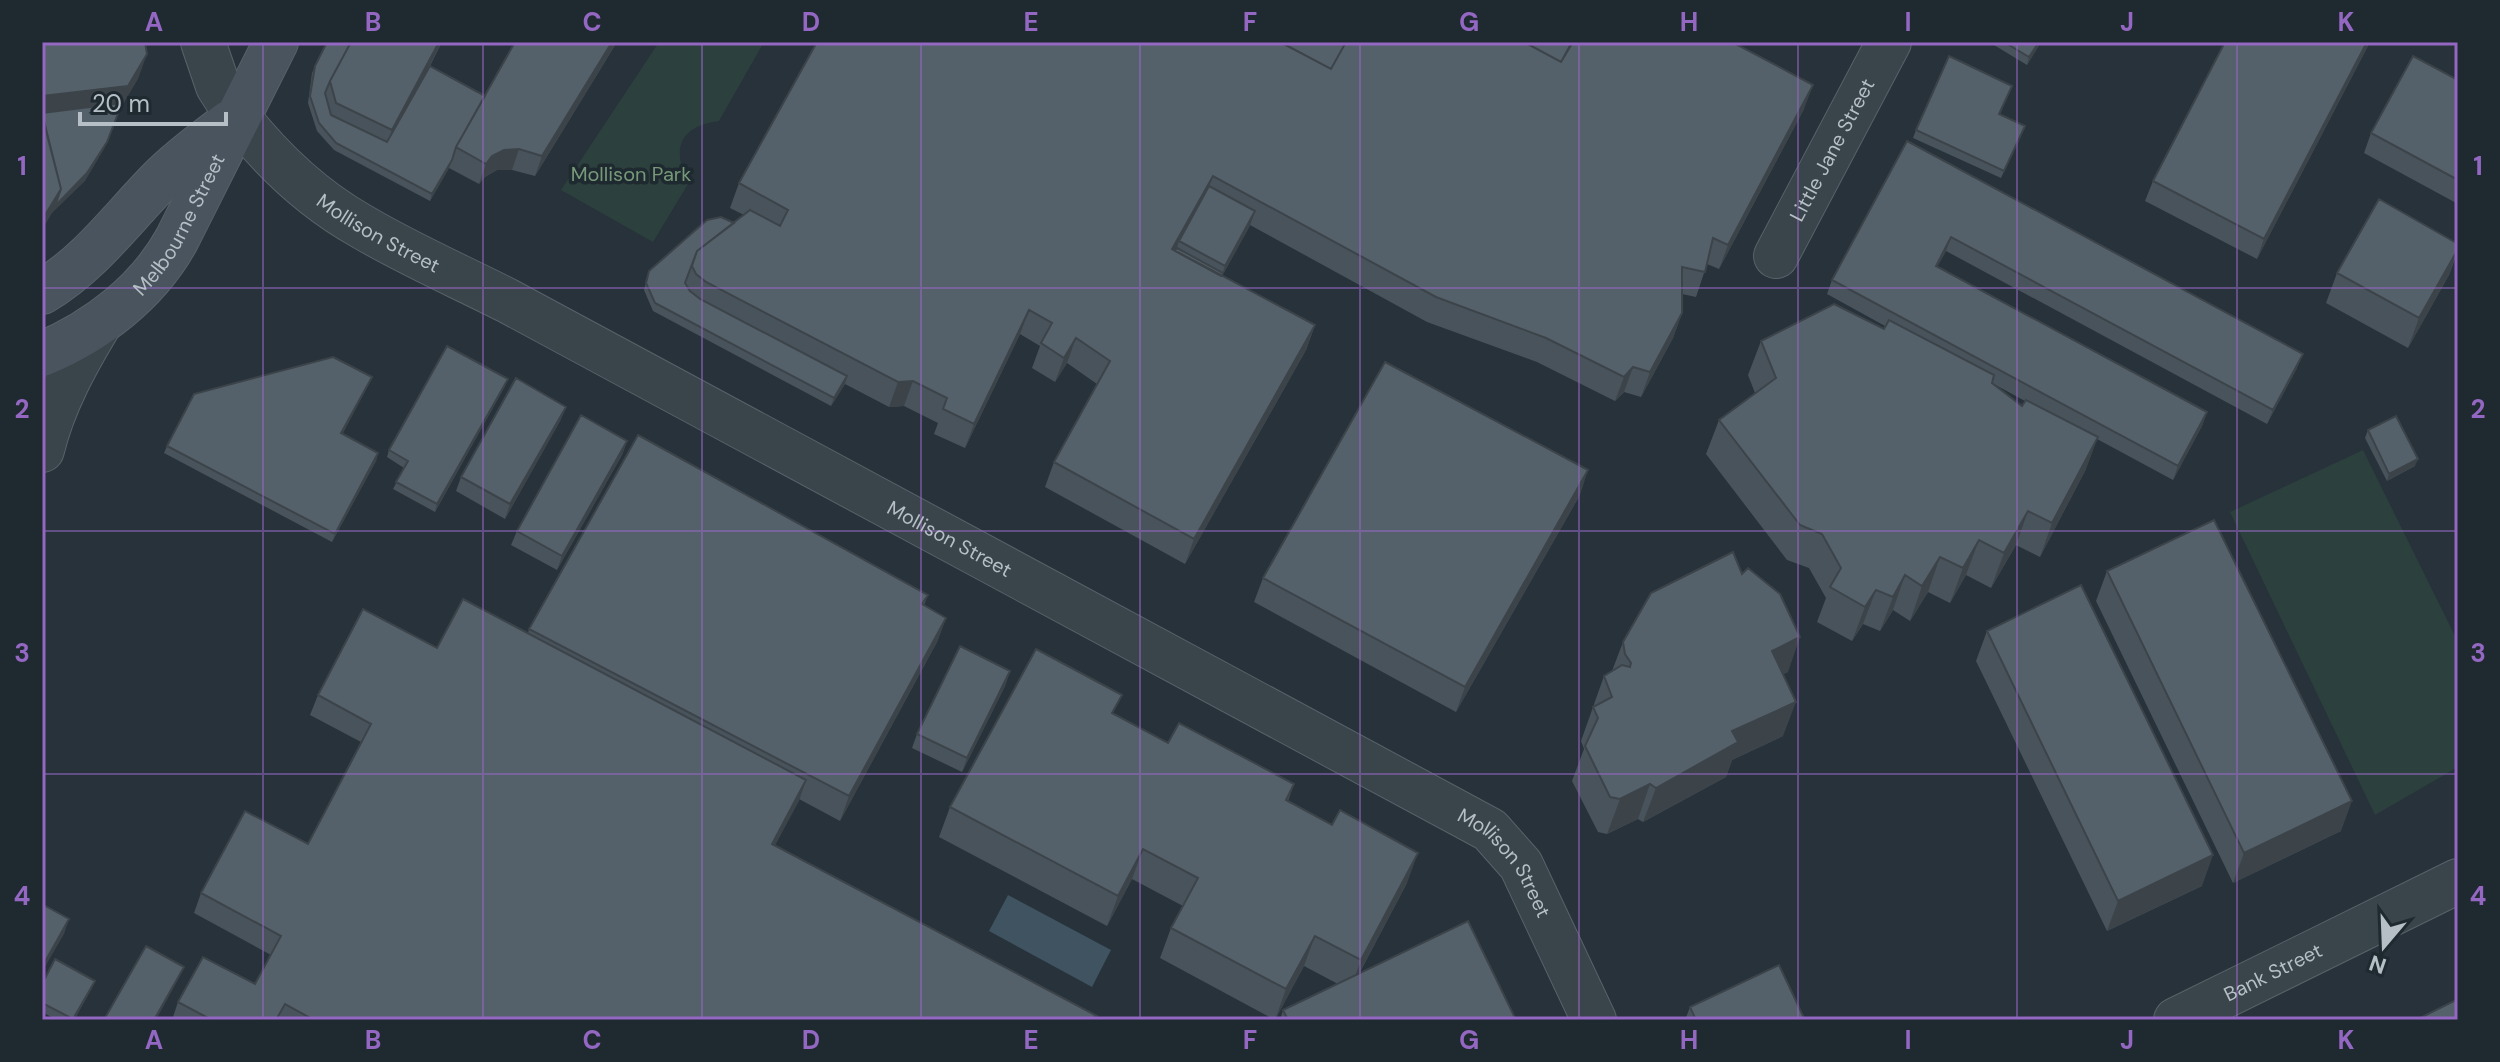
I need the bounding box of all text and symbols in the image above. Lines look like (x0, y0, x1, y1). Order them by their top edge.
text: A (145, 5, 163, 39)
text: B (365, 5, 381, 39)
text: C (582, 5, 602, 39)
text: D (802, 5, 820, 39)
text: E (1023, 5, 1039, 39)
text: F (1243, 5, 1257, 39)
text: G (1459, 5, 1479, 39)
text: H (1680, 5, 1698, 39)
text: I (1904, 5, 1912, 39)
text: J (2120, 5, 2134, 39)
text: K (2338, 5, 2355, 39)
street label: Little Jane Street (1784, 74, 1881, 226)
scale bar (80, 76, 226, 126)
text: 20 m (92, 88, 150, 119)
text: 1 (17, 149, 27, 183)
street label: Melbourne Street (127, 149, 231, 301)
text: 1 (2473, 149, 2483, 183)
park label: Mollison Park (571, 161, 691, 187)
street label: Mollison Street (311, 188, 444, 279)
text: 2 (14, 392, 30, 426)
text: 2 (2470, 392, 2486, 426)
street label: Mollison Street (883, 495, 1017, 583)
text: 3 (14, 636, 30, 670)
text: 3 (2470, 636, 2486, 670)
street label: Mollison Street (1453, 802, 1557, 922)
text: 4 (14, 879, 30, 913)
text: 4 (2470, 879, 2486, 913)
north arrow (2344, 906, 2424, 986)
street label: Bank Street (2219, 937, 2327, 1007)
text: N (2365, 948, 2390, 981)
text: A (145, 1023, 163, 1057)
text: B (365, 1023, 381, 1057)
text: C (582, 1023, 602, 1057)
text: D (802, 1023, 820, 1057)
text: E (1023, 1023, 1039, 1057)
text: F (1243, 1023, 1257, 1057)
text: G (1459, 1023, 1479, 1057)
text: H (1680, 1023, 1698, 1057)
text: I (1904, 1023, 1912, 1057)
text: J (2120, 1023, 2134, 1057)
text: K (2338, 1023, 2355, 1057)

